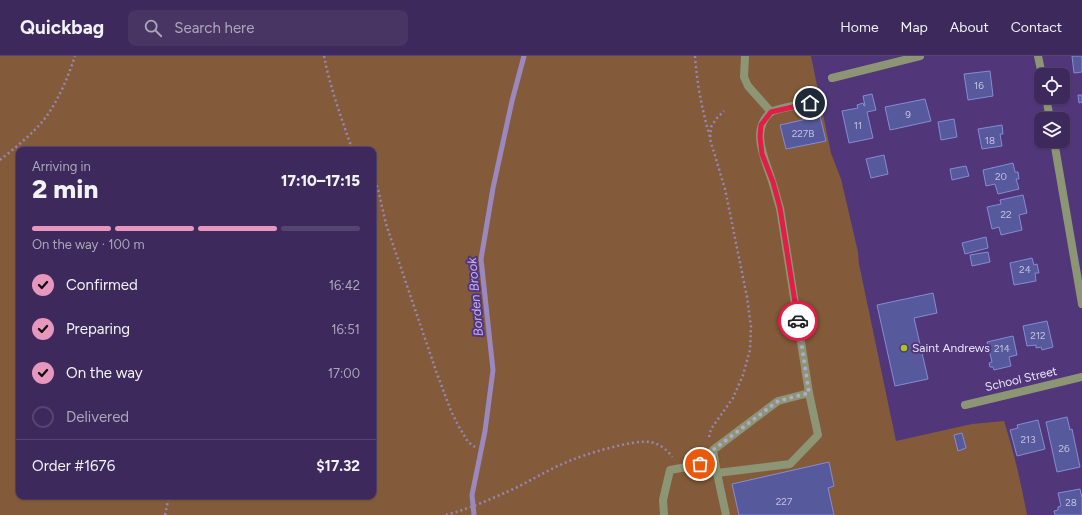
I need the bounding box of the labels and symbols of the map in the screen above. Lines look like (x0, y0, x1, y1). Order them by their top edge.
house number: 16 (974, 79, 984, 92)
pin (793, 86, 827, 120)
house number: 9 (905, 108, 911, 121)
house number: 11 (854, 119, 862, 132)
house number: 227B (792, 127, 814, 140)
house number: 18 (985, 134, 995, 147)
house number: 20 (995, 170, 1007, 183)
house number: 22 (1000, 208, 1012, 221)
water label: Borden Brook (464, 256, 486, 337)
house number: 24 (1019, 263, 1031, 276)
courier (778, 301, 818, 341)
house number: 212 (1030, 329, 1046, 342)
place label: Saint Andrews (912, 341, 990, 355)
house number: 214 (994, 342, 1010, 355)
marker: Saint Andrews (899, 343, 909, 353)
street label: School Street (984, 364, 1059, 394)
house number: 213 (1020, 433, 1036, 446)
house number: 26 (1058, 442, 1070, 455)
pin (683, 447, 717, 481)
house number: 227 (776, 495, 793, 508)
house number: 28 (1065, 496, 1077, 509)

